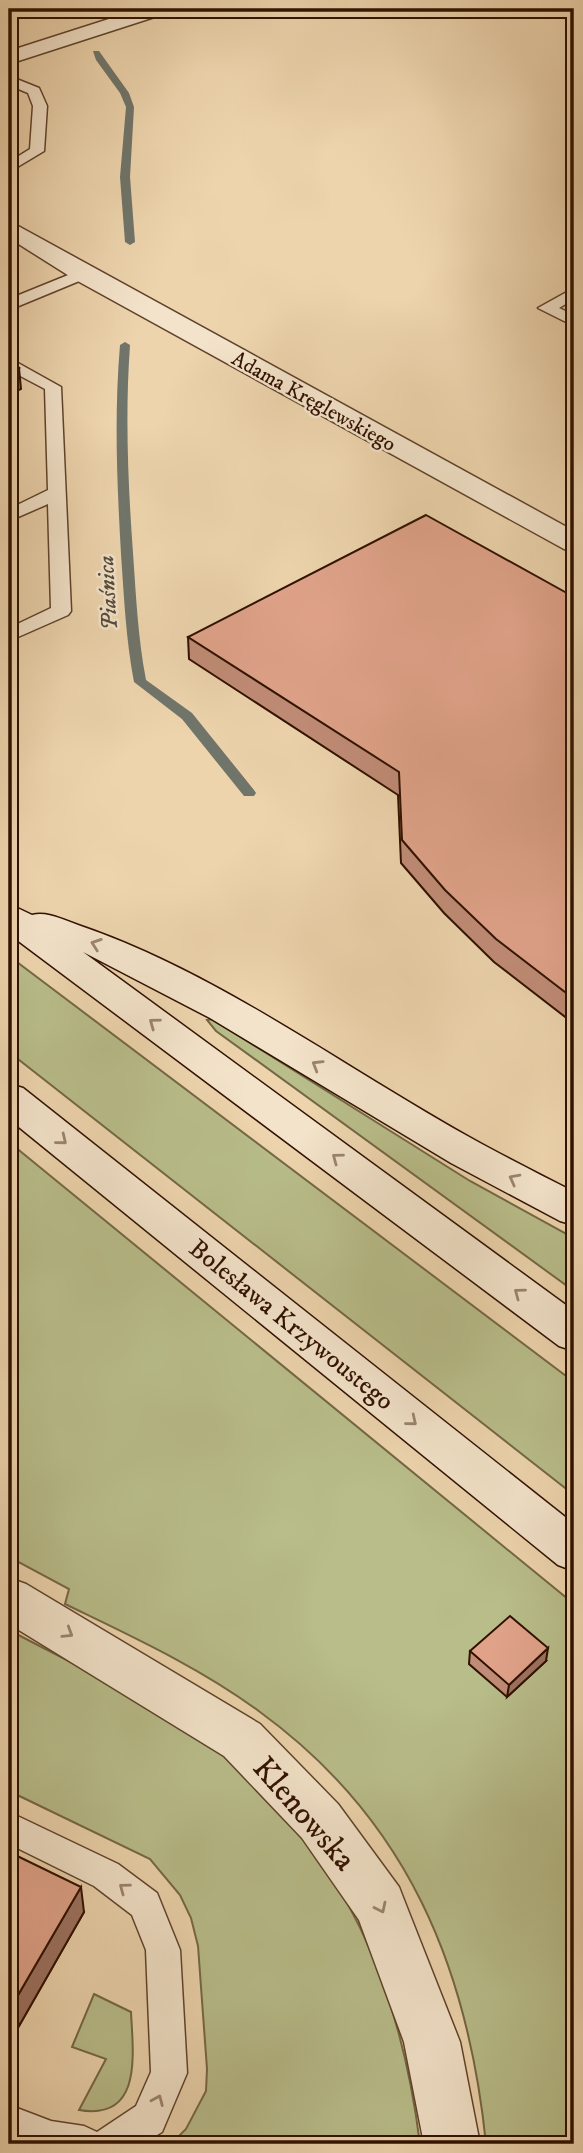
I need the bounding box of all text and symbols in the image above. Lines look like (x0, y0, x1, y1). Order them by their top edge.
street label: Adama Kręglewskiego (227, 346, 400, 458)
water label: Piaśnica (92, 555, 125, 631)
one-way arrow (91, 938, 103, 952)
one-way arrow (149, 1018, 161, 1031)
one-way arrow (311, 1060, 324, 1073)
one-way arrow (54, 1132, 67, 1145)
one-way arrow (332, 1154, 344, 1166)
one-way arrow (509, 1173, 521, 1187)
street label: Bolesława Krzywoustego (182, 1232, 400, 1418)
one-way arrow (515, 1289, 527, 1302)
one-way arrow (404, 1412, 416, 1425)
one-way arrow (60, 1624, 73, 1637)
street label: Klenowska (243, 1749, 364, 1880)
one-way arrow (119, 1884, 132, 1897)
one-way arrow (372, 1901, 386, 1913)
one-way arrow (149, 2094, 163, 2106)

